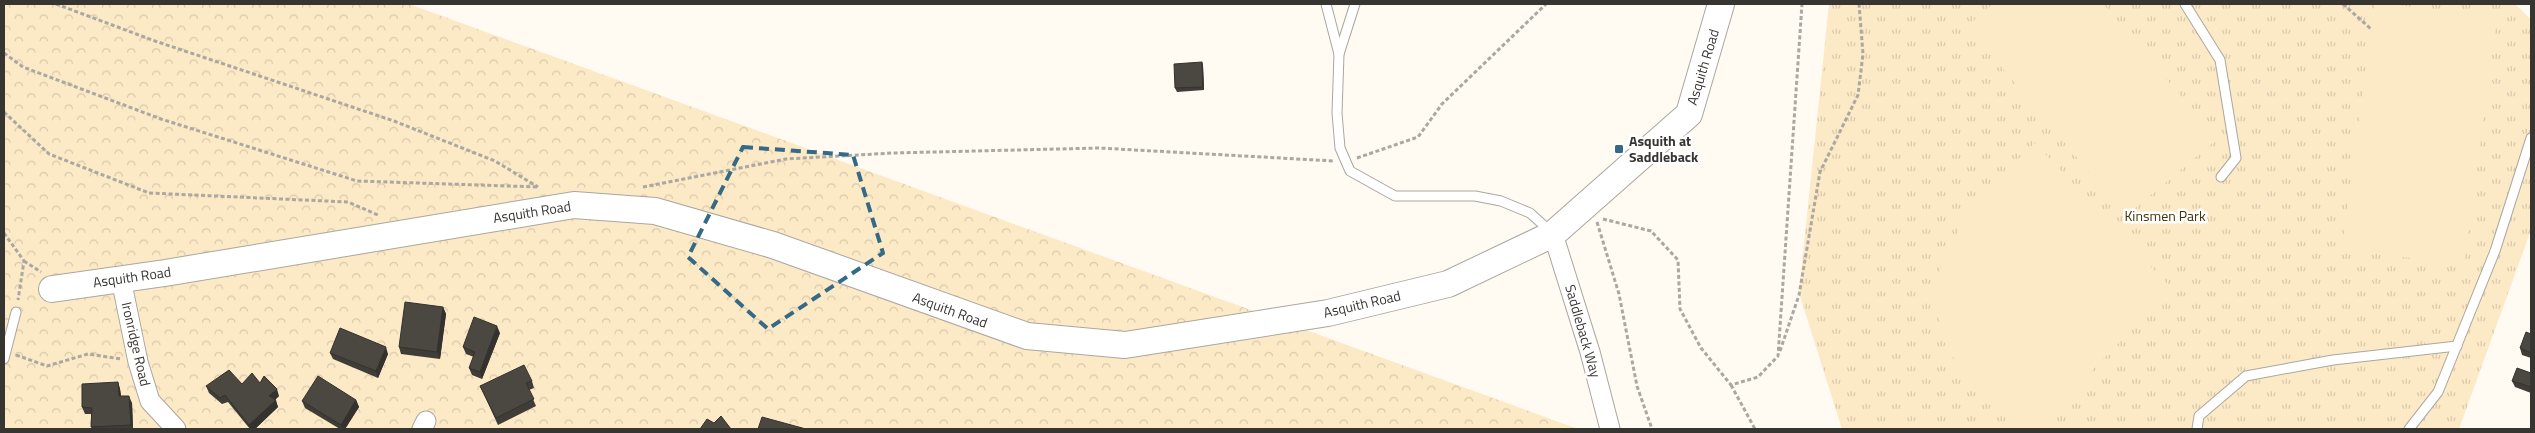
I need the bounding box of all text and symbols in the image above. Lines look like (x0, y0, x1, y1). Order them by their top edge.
street label: Asquith Road (1681, 26, 1724, 107)
place label: Asquith at Saddleback (1629, 130, 1699, 167)
marker: Asquith at Saddleback (1613, 143, 1625, 155)
street label: Asquith Road (491, 195, 572, 228)
park label: Kinsmen Park (2124, 205, 2206, 226)
street label: Asquith Road (92, 261, 172, 292)
street label: Saddleback Way (1560, 282, 1607, 380)
street label: Asquith Road (1321, 284, 1403, 323)
street label: Asquith Road (910, 286, 991, 333)
street label: Ironridge Road (117, 300, 156, 388)

